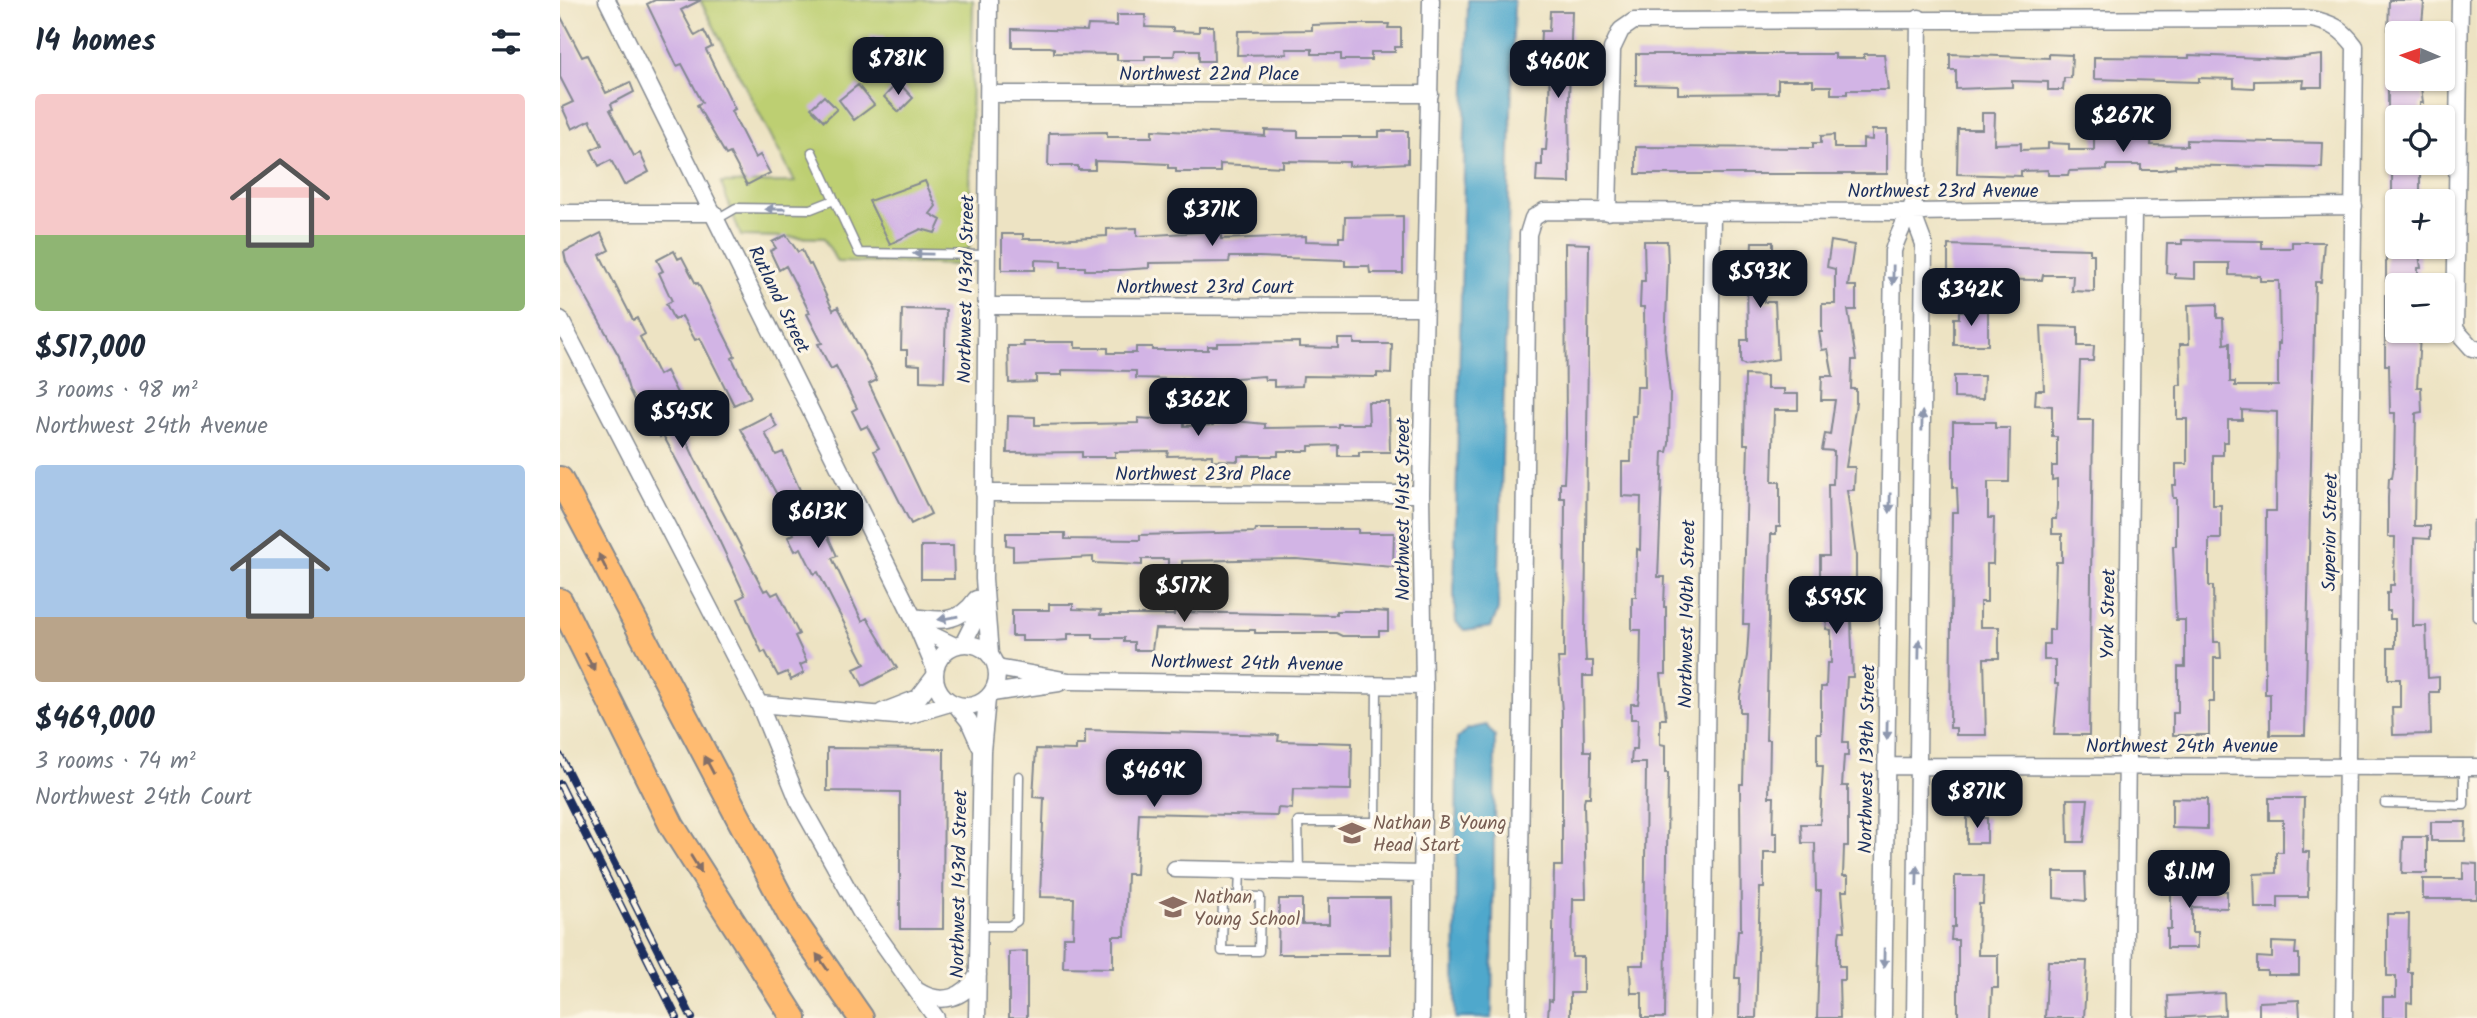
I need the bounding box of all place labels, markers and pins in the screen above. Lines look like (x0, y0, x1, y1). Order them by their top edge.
pin: $781K (849, 38, 947, 97)
pin: $460K (1509, 41, 1607, 100)
pin: $267K (2074, 94, 2172, 154)
pin: $371K (1163, 188, 1261, 248)
pin: $593K (1711, 250, 1809, 310)
pin: $342K (1922, 268, 2020, 328)
pin: $362K (1149, 378, 1247, 438)
pin: $545K (633, 391, 731, 450)
pin: $613K (769, 490, 867, 550)
pin: $517K (1135, 564, 1233, 624)
pin: $595K (1787, 576, 1885, 636)
pin: $469K (1105, 750, 1203, 809)
pin: $871K (1928, 770, 2026, 830)
place label: Nathan B Young Head Start (1373, 809, 1507, 861)
school or university icon: Nathan B Young Head Start (1337, 818, 1367, 848)
pin: $1.1M (2140, 850, 2238, 910)
place label: Nathan Young School (1194, 883, 1300, 935)
school or university icon: Nathan Young School (1158, 892, 1188, 922)

